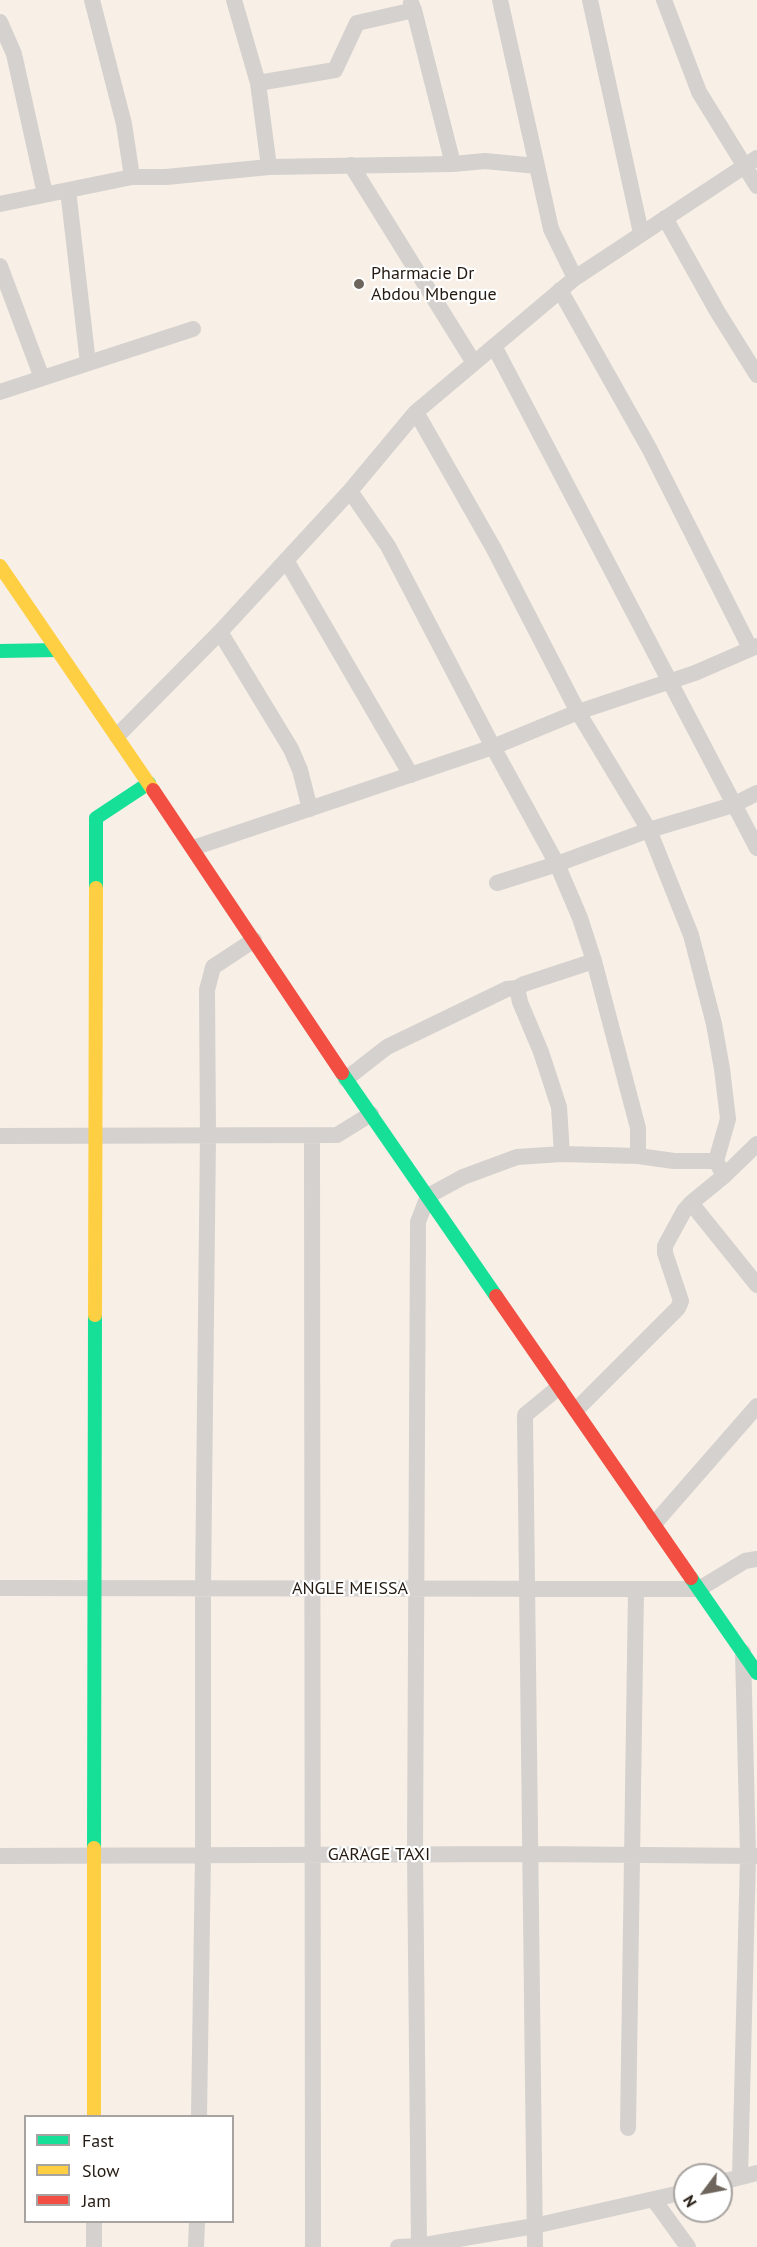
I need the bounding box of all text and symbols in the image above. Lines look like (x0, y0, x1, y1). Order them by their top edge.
place label: Pharmacie Dr Abdou Mbengue (371, 263, 497, 306)
marker: Pharmacie Dr Abdou Mbengue (352, 277, 366, 291)
street label: ANGLE MEISSA (292, 1578, 408, 1600)
street label: GARAGE TAXI (328, 1844, 430, 1866)
legend (24, 2115, 234, 2223)
text: Fast (82, 2129, 114, 2152)
text: Slow (82, 2159, 120, 2182)
north arrow (673, 2163, 733, 2223)
text: Jam (82, 2189, 111, 2212)
text: N (678, 2192, 701, 2211)

